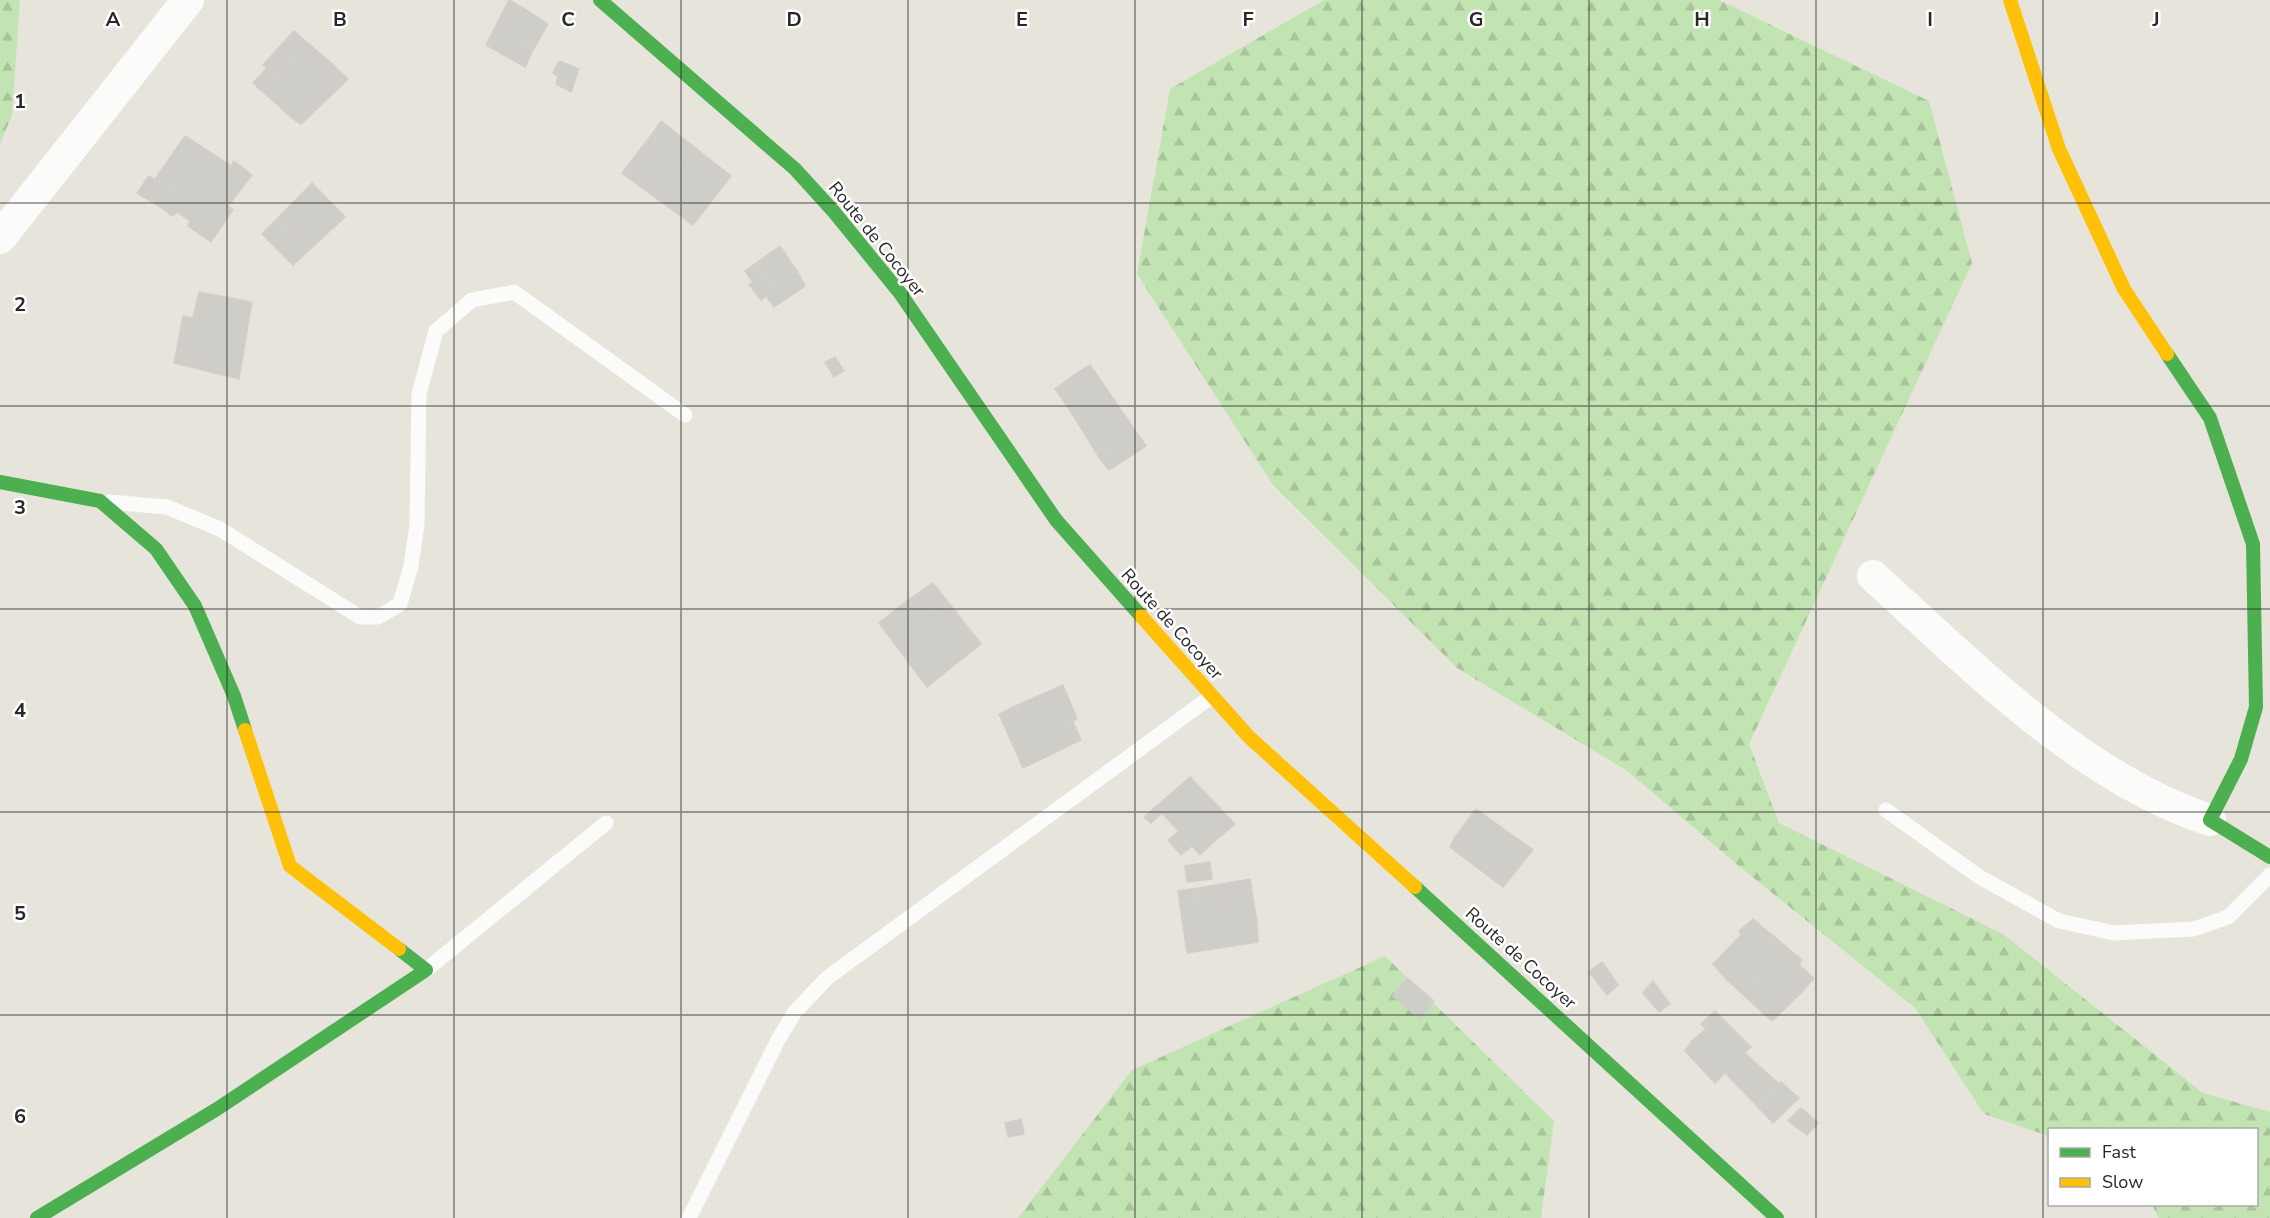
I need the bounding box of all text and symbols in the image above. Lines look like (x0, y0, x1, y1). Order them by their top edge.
text: A (106, 6, 121, 33)
text: B (333, 6, 347, 33)
text: C (561, 6, 575, 33)
text: D (786, 6, 802, 33)
text: E (1016, 6, 1028, 33)
text: F (1242, 6, 1254, 33)
text: G (1469, 6, 1483, 33)
text: H (1694, 6, 1710, 33)
text: I (1927, 6, 1933, 33)
text: J (2151, 6, 2160, 33)
text: 1 (14, 88, 26, 115)
street label: Route de Cocoyer (823, 176, 931, 302)
text: 2 (14, 291, 26, 318)
text: 3 (14, 494, 26, 521)
street label: Route de Cocoyer (1116, 563, 1229, 685)
text: 4 (14, 697, 26, 724)
text: 5 (14, 900, 26, 927)
street label: Route de Cocoyer (1460, 902, 1582, 1015)
text: 6 (14, 1103, 26, 1130)
legend (2048, 1128, 2258, 1206)
text: Fast (2102, 1140, 2137, 1164)
text: Slow (2102, 1170, 2143, 1194)

